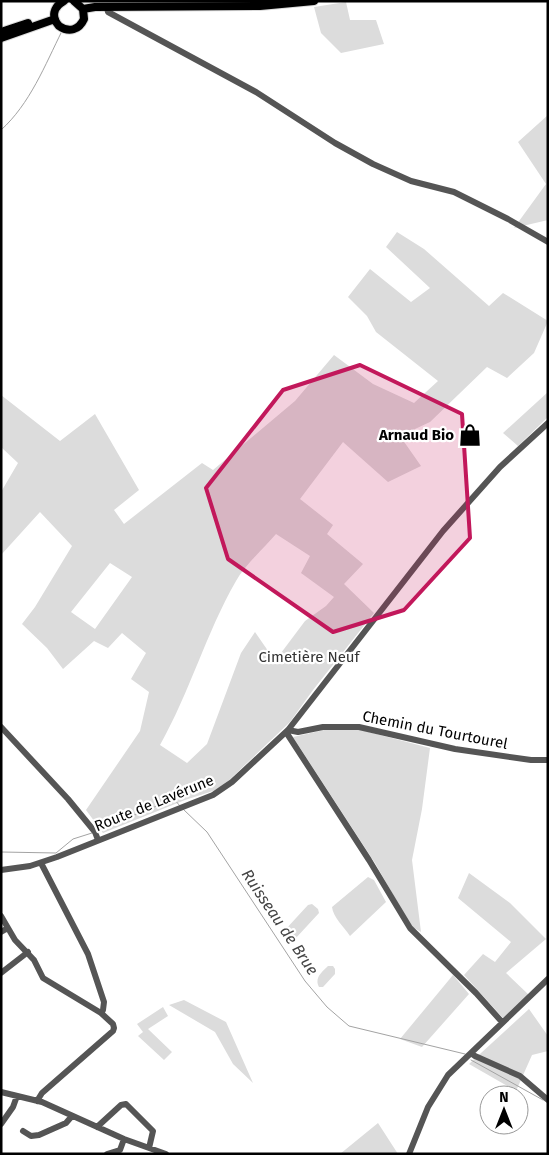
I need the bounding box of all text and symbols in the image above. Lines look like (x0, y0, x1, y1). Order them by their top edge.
shop icon: Arnaud Bio (457, 422, 483, 448)
place label: Arnaud Bio (378, 426, 454, 444)
park label: Cimetière Neuf (258, 648, 361, 666)
street label: Chemin du Tourtourel (361, 707, 510, 753)
street label: Route de Lavérune (92, 771, 216, 835)
water label: Ruisseau de Brue (238, 865, 322, 979)
north arrow (479, 1085, 529, 1135)
text: N (499, 1089, 509, 1106)

